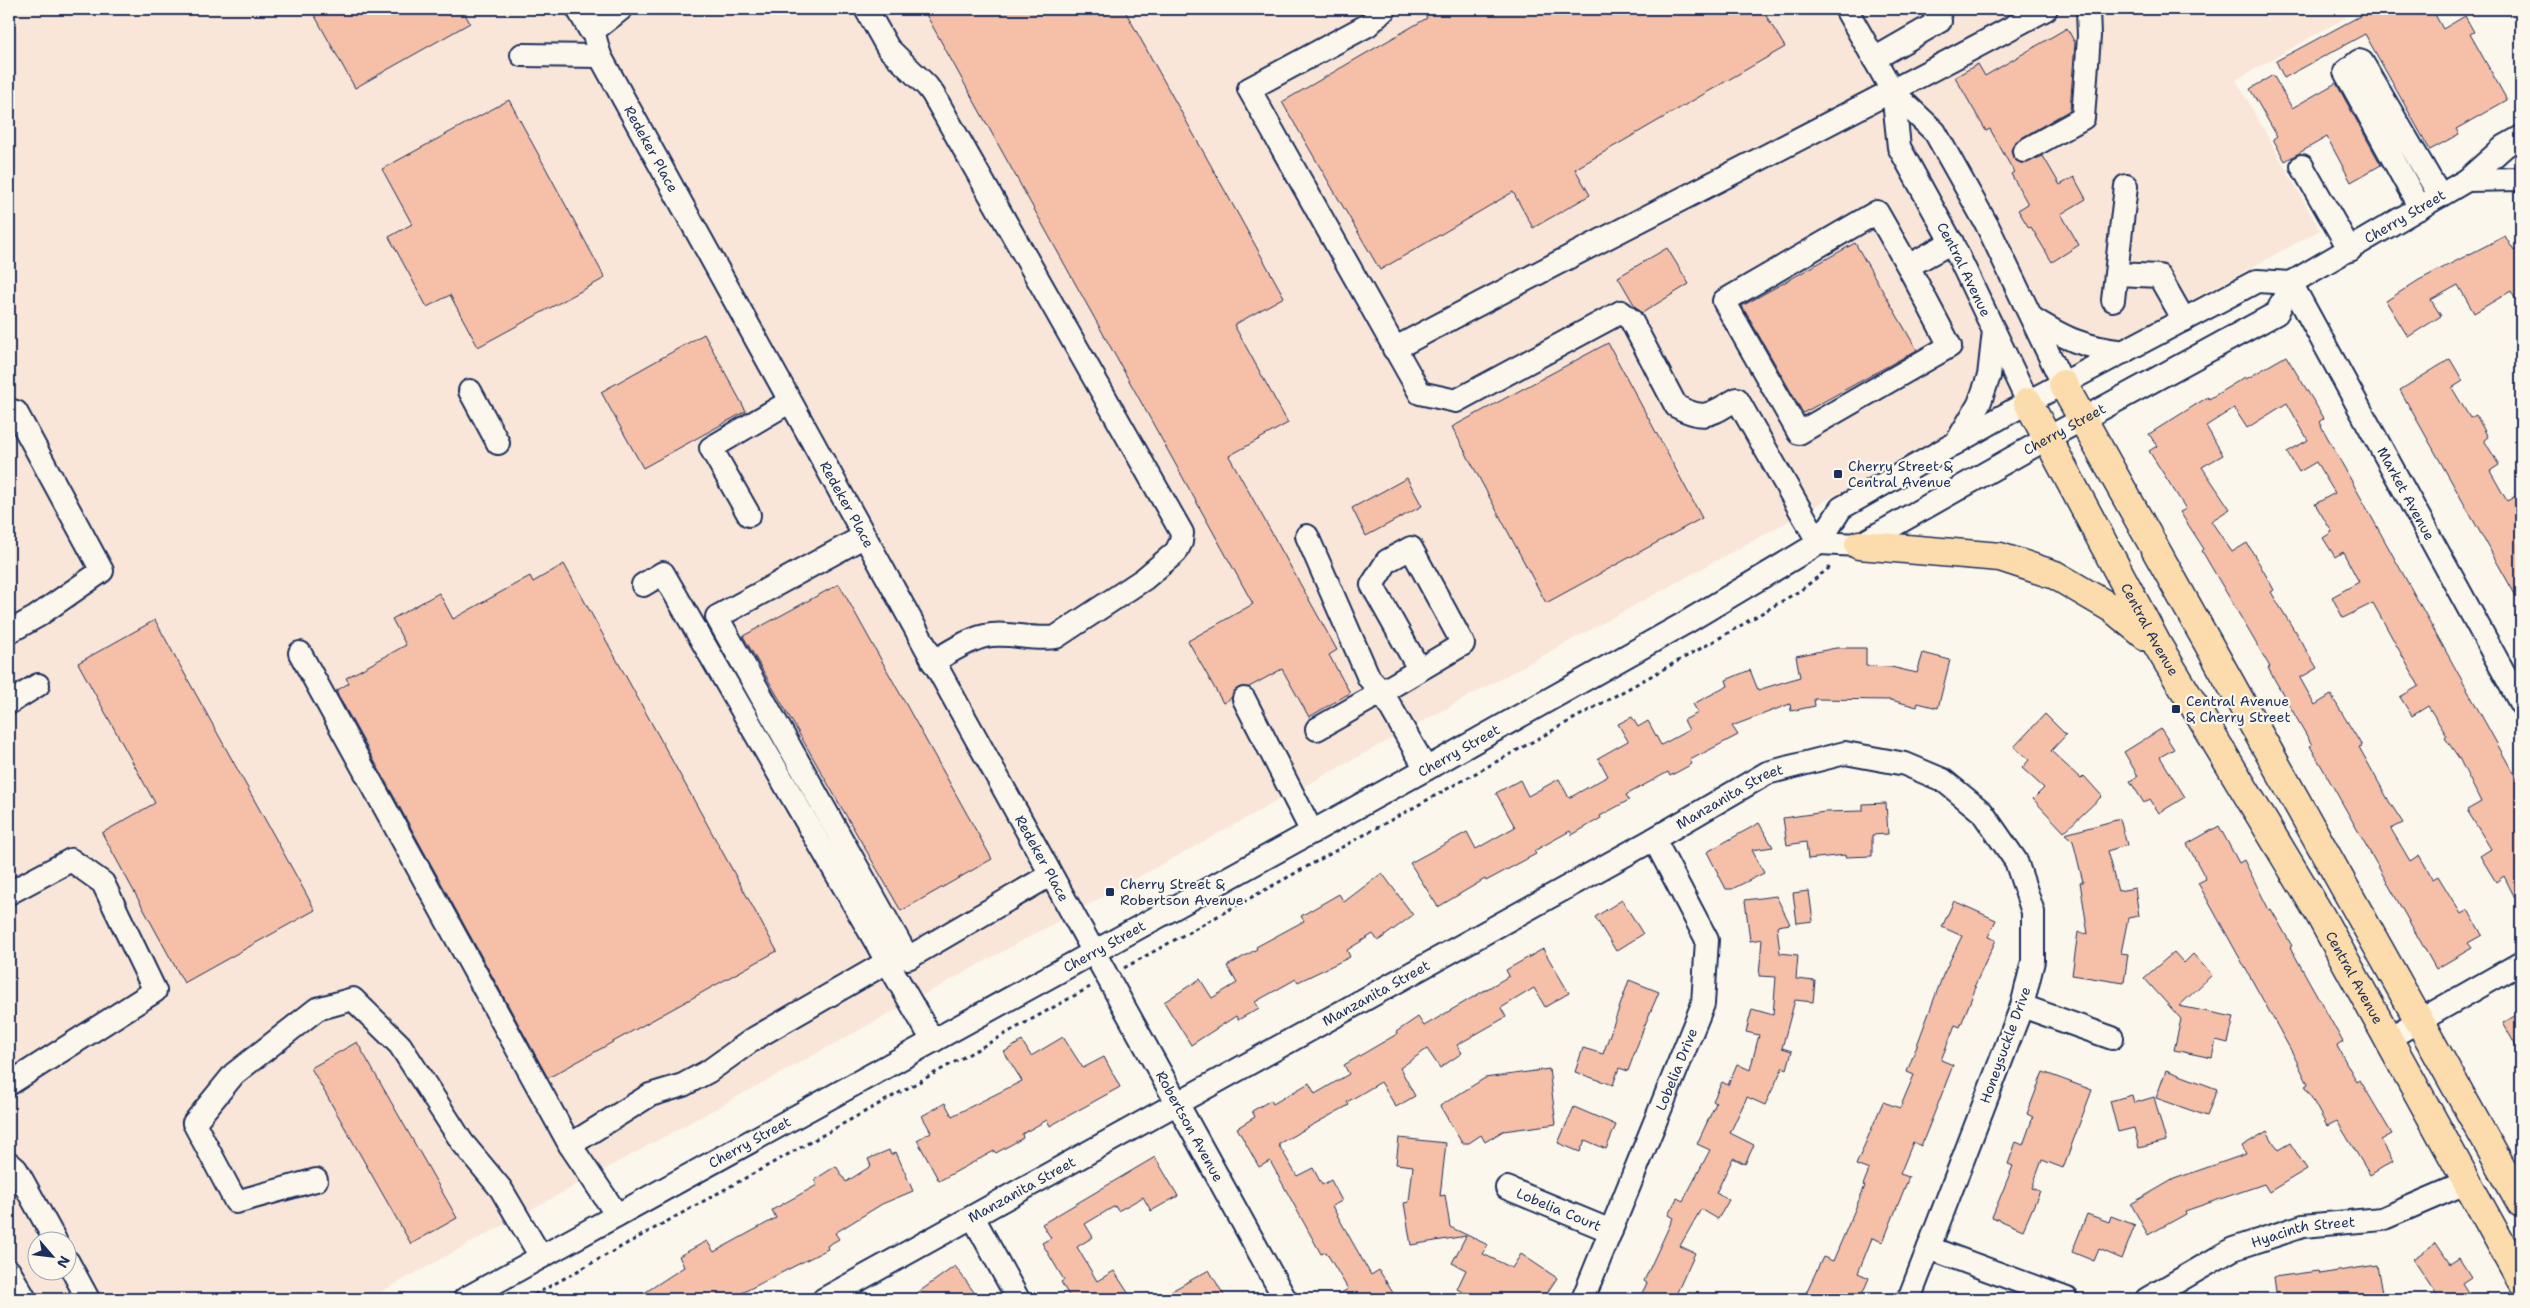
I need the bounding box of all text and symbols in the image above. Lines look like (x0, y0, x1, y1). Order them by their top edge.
street label: Redeker Place (620, 102, 682, 195)
street label: Cherry Street (2361, 186, 2449, 247)
street label: Central Avenue (1933, 219, 1995, 320)
street label: Cherry Street (2020, 399, 2109, 459)
street label: Market Avenue (2373, 444, 2439, 543)
place label: Cherry Street & Central Avenue (1848, 457, 1953, 491)
street label: Redeker Place (816, 458, 878, 551)
marker: Cherry Street & Central Avenue (1832, 468, 1844, 480)
street label: Central Avenue (2117, 580, 2183, 679)
place label: Central Avenue & Cherry Street (2186, 692, 2291, 726)
marker: Central Avenue & Cherry Street (2170, 703, 2182, 715)
street label: Cherry Street (1415, 720, 1503, 781)
street label: Manzanita Street (1673, 760, 1785, 833)
street label: Redeker Place (1011, 812, 1073, 905)
place label: Cherry Street & Robertson Avenue (1120, 875, 1244, 909)
marker: Cherry Street & Robertson Avenue (1104, 886, 1116, 898)
street label: Cherry Street (1060, 917, 1148, 976)
street label: Central Avenue (2322, 928, 2387, 1027)
street label: Manzanita Street (1319, 956, 1433, 1030)
street label: Honeysuckle Drive (1975, 984, 2035, 1106)
street label: Lobelia Drive (1652, 1025, 1701, 1113)
street label: Robertson Avenue (1152, 1068, 1228, 1185)
street label: Cherry Street (705, 1112, 794, 1172)
street label: Manzanita Street (965, 1152, 1079, 1226)
street label: Lobelia Court (1514, 1184, 1604, 1235)
street label: Hyacinth Street (2249, 1212, 2356, 1252)
north arrow (28, 1230, 78, 1280)
text: N (53, 1253, 74, 1271)

